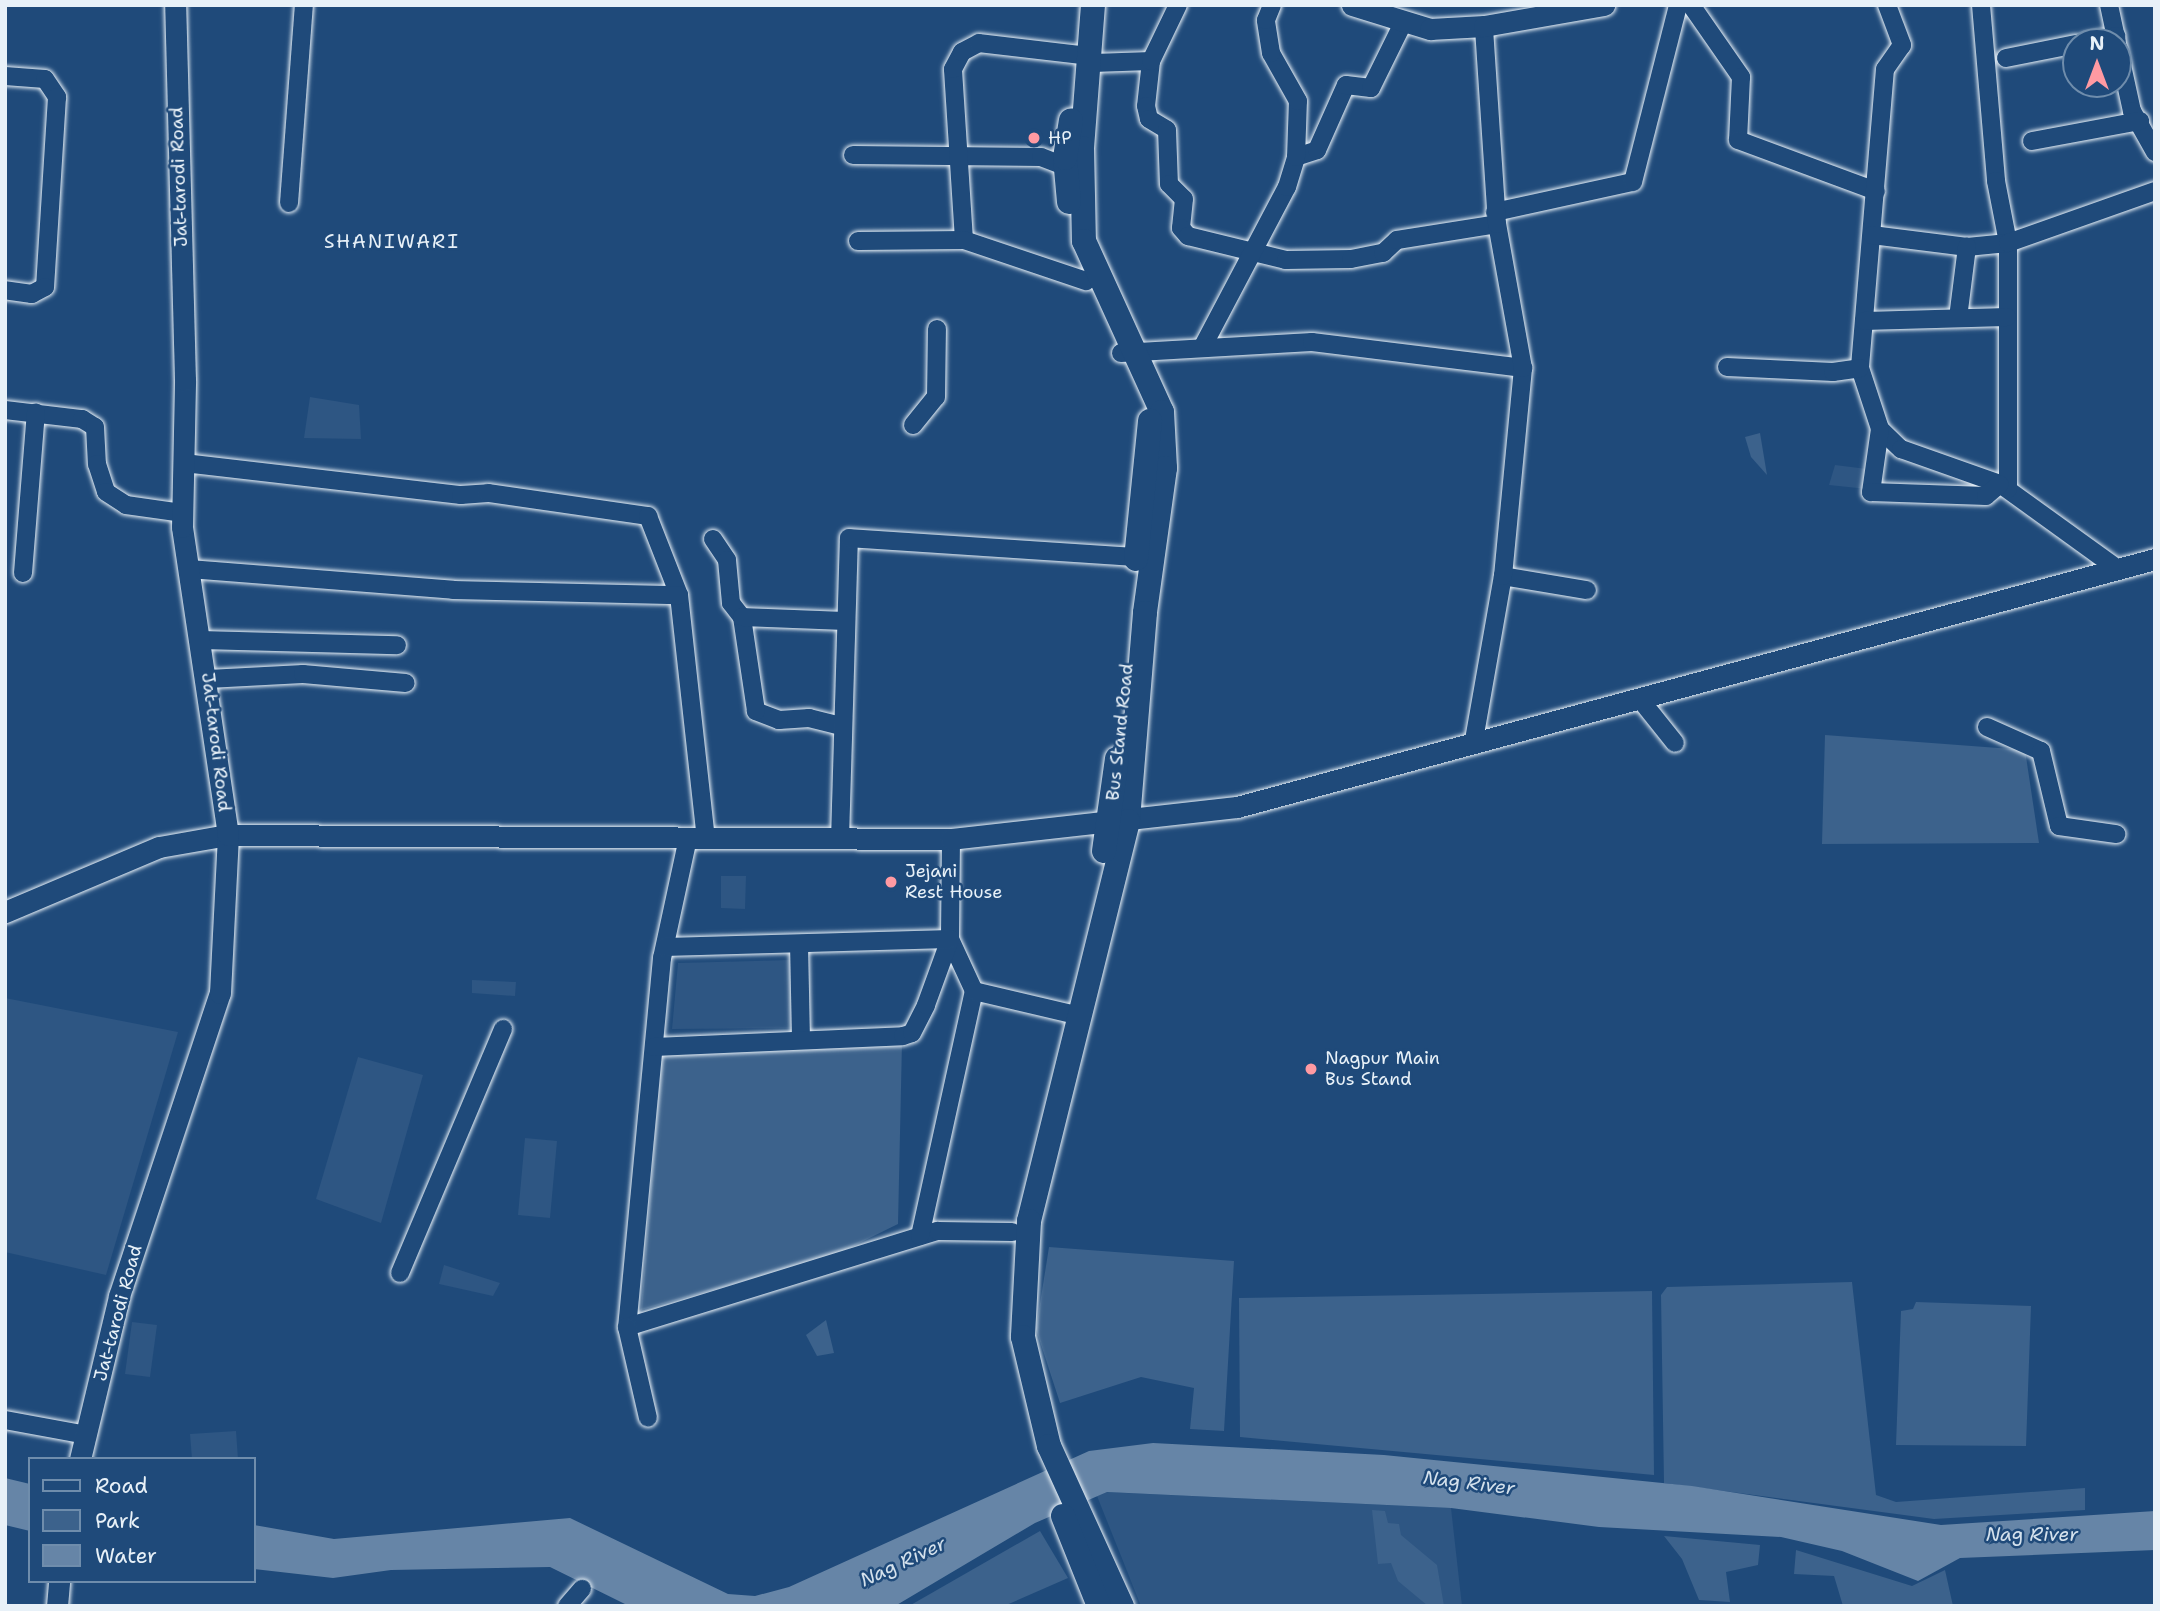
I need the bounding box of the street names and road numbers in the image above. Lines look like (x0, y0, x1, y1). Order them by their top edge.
street label: Jat-tarodi Road (166, 107, 192, 247)
street label: Bus Stand Road (1102, 662, 1138, 802)
street label: Jat-tarodi Road (197, 671, 235, 813)
street label: Jat-tarodi Road (89, 1243, 147, 1383)

